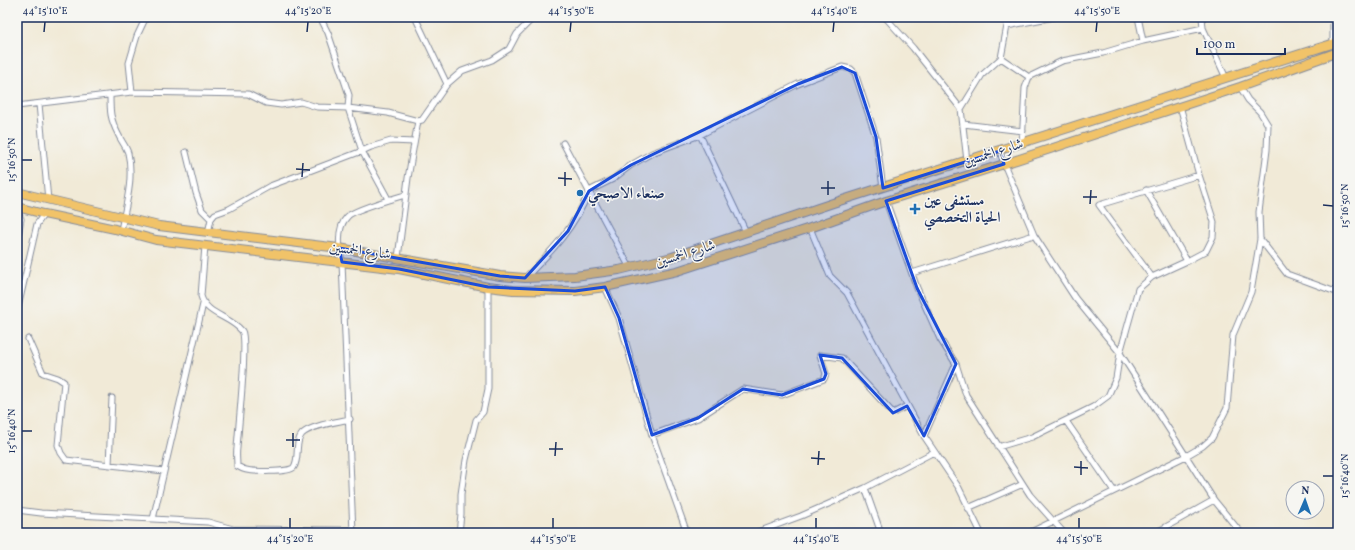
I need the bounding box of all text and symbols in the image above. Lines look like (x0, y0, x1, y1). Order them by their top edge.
text: 44°15'10"E (22, 4, 68, 18)
text: 44°15'20"E (285, 4, 331, 18)
text: 44°15'30"E (548, 4, 594, 18)
text: 44°15'40"E (811, 4, 857, 18)
text: 44°15'50"E (1074, 4, 1120, 18)
scale bar (1197, 30, 1285, 56)
text: 100 m (1203, 37, 1236, 53)
street label: شارع الخمسين (961, 134, 1026, 174)
text: 15°16'50"N (5, 137, 19, 182)
text: 15°16'50"N (1338, 183, 1352, 228)
place label: صنعاء الاصبحي (588, 184, 665, 207)
marker: صنعاء الاصبحي (575, 188, 585, 198)
place label: مستشفى عين الحياة التخصصي (924, 191, 1000, 231)
marker: مستشفى عين الحياة التخصصي (909, 203, 921, 215)
street label: شارع الخمسين (653, 235, 718, 274)
street label: شارع الخمسين (328, 237, 392, 267)
text: 15°16'40"N (5, 408, 19, 453)
text: 15°16'40"N (1338, 453, 1352, 498)
north arrow (1285, 480, 1325, 520)
text: N (1301, 484, 1310, 499)
text: 44°15'20"E (267, 532, 313, 546)
text: 44°15'30"E (530, 532, 576, 546)
text: 44°15'40"E (793, 532, 839, 546)
text: 44°15'50"E (1056, 532, 1102, 546)

